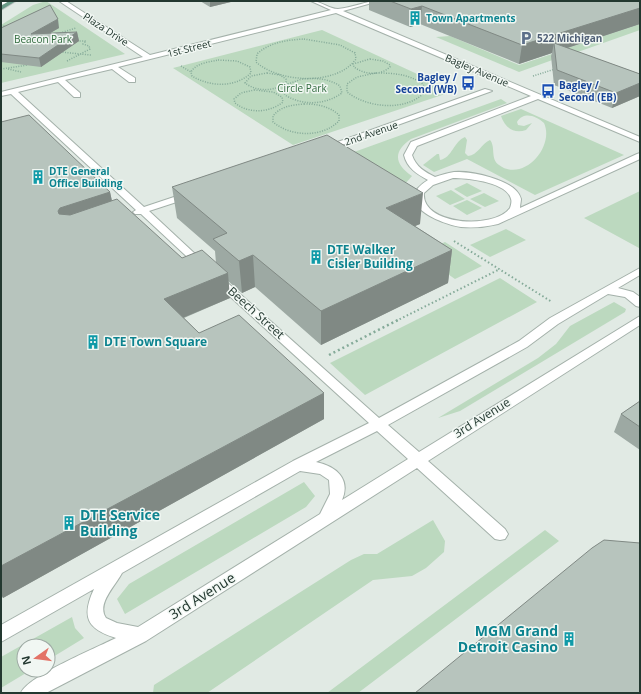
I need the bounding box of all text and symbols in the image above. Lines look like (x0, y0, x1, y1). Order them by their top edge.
street label: Plaza Drive (81, 9, 132, 49)
building icon: Town Apartments (407, 10, 423, 26)
place label: Town Apartments (426, 11, 516, 25)
parking icon: 522 Michigan (518, 30, 534, 46)
place label: 522 Michigan (537, 31, 602, 45)
park label: Beacon Park (14, 32, 73, 46)
street label: 1st Street (166, 36, 213, 60)
street label: Bagley Avenue (443, 50, 511, 90)
place label: Bagley / Second (WB) (396, 70, 458, 96)
bus stop icon: Bagley / Second (WB) (460, 75, 476, 91)
place label: Bagley / Second (EB) (559, 78, 616, 104)
park label: Circle Park (277, 81, 327, 95)
bus stop icon: Bagley / Second (EB) (540, 83, 556, 99)
street label: 2nd Avenue (343, 117, 400, 149)
place label: DTE General Office Building (49, 164, 123, 190)
building icon: DTE General Office Building (30, 169, 46, 185)
place label: DTE Walker Cisler Building (327, 241, 413, 272)
building icon: DTE Walker Cisler Building (308, 249, 324, 265)
street label: Beech Street (224, 283, 288, 343)
place label: DTE Town Square (104, 333, 207, 350)
building icon: DTE Town Square (85, 334, 101, 350)
street label: 3rd Avenue (450, 393, 514, 442)
place label: DTE Service Building (80, 505, 160, 540)
building icon: DTE Service Building (61, 515, 77, 531)
street label: 3rd Avenue (165, 568, 239, 623)
place label: MGM Grand Detroit Casino (458, 621, 558, 656)
building icon: MGM Grand Detroit Casino (561, 631, 577, 647)
north arrow (16, 638, 56, 678)
text: N (17, 654, 34, 667)

